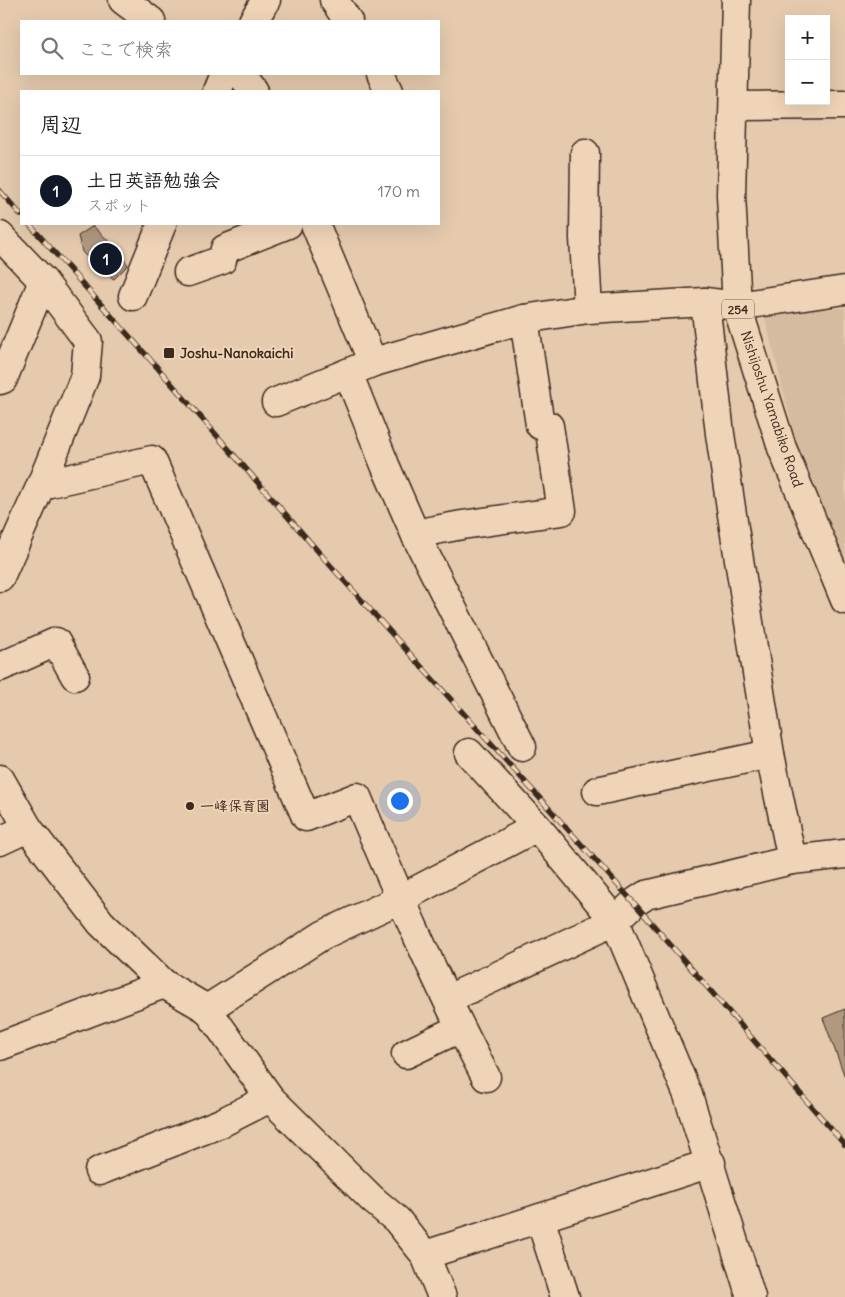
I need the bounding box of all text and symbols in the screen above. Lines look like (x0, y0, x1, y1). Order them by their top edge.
map controls (785, 15, 830, 105)
button: + (785, 15, 830, 60)
search box (20, 20, 440, 75)
icon: search (38, 34, 66, 62)
text: ここで検索 (78, 37, 173, 61)
button: − (785, 60, 830, 105)
text: 周辺 (40, 111, 82, 138)
text: 土日英語勉強会 (87, 168, 220, 192)
text: 1 (53, 181, 59, 201)
text: 170 m (377, 181, 420, 201)
text: スポット (87, 195, 151, 215)
pin: 1 (90, 240, 122, 278)
road number: 254 (722, 300, 754, 318)
street label: Nishijoshu Yamabiko Road (737, 328, 807, 490)
place label: Joshu-Nanokaichi (180, 344, 293, 362)
marker: Joshu-Nanokaichi (162, 346, 176, 360)
your location (387, 788, 413, 814)
place label: 一峰保育園 (200, 797, 270, 815)
marker: 一峰保育園 (184, 800, 196, 812)

